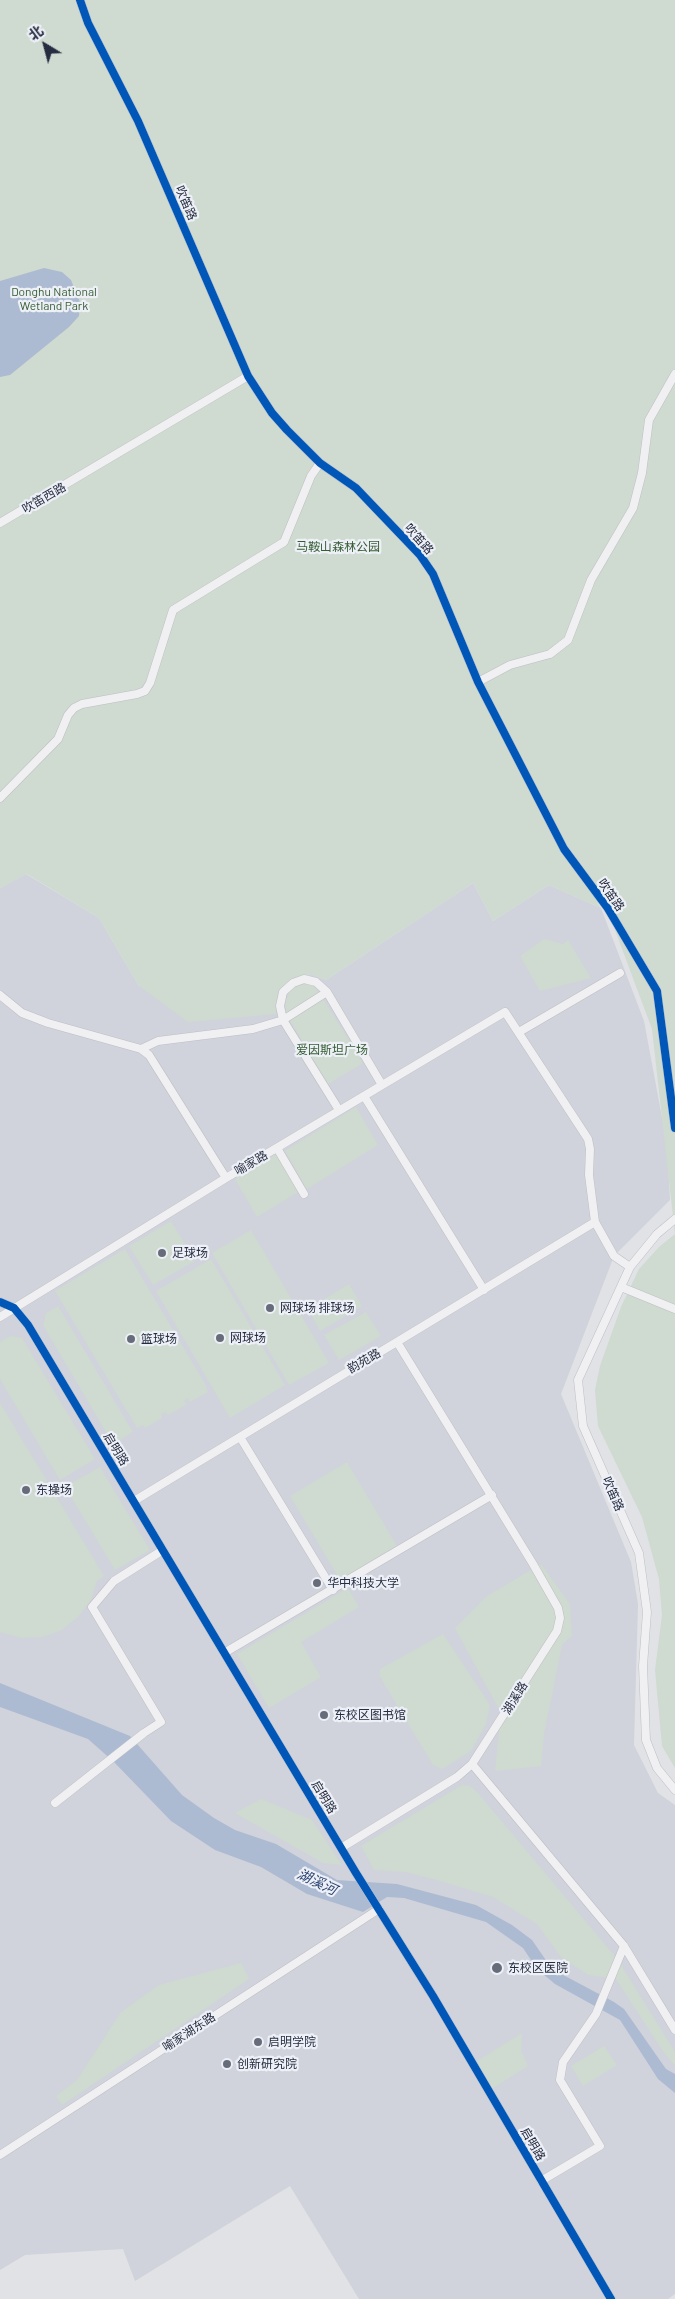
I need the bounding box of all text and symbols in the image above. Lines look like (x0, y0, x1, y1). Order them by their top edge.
north arrow (20, 20, 70, 70)
text: 北 (25, 22, 46, 44)
street label: 吹笛路 (172, 184, 200, 222)
park label: Donghu National Wetland Park (11, 285, 97, 313)
street label: 吹笛西路 (20, 480, 68, 516)
street label: 吹笛路 (402, 521, 436, 557)
park label: 马鞍山森林公园 (296, 540, 380, 554)
street label: 吹笛路 (595, 876, 627, 914)
park label: 爱因斯坦广场 (296, 1043, 368, 1057)
street label: 喻家路 (232, 1148, 270, 1178)
place label: 足球场 (172, 1246, 208, 1260)
marker: 足球场 (156, 1247, 168, 1259)
place label: 网球场 排球场 (280, 1301, 354, 1315)
marker: 网球场 排球场 (264, 1302, 276, 1314)
place label: 网球场 (230, 1331, 266, 1345)
place label: 篮球场 (141, 1332, 177, 1346)
marker: 网球场 (214, 1332, 226, 1344)
marker: 篮球场 (125, 1333, 137, 1345)
street label: 韵苑路 (345, 1346, 383, 1376)
street label: 启明路 (101, 1430, 131, 1468)
street label: 吹笛路 (599, 1475, 627, 1513)
place label: 东操场 (36, 1483, 72, 1497)
marker: 东操场 (20, 1484, 32, 1496)
place label: 华中科技大学 (327, 1576, 399, 1590)
marker: 华中科技大学 (311, 1577, 323, 1589)
street label: 湖溪路 (499, 1679, 531, 1717)
place label: 东校区图书馆 (334, 1708, 406, 1722)
marker: 东校区图书馆 (318, 1709, 330, 1721)
street label: 启明路 (309, 1778, 339, 1816)
water label: 湖溪河 (294, 1866, 340, 1898)
marker: 东校区医院 (490, 1961, 504, 1975)
place label: 东校区医院 (508, 1961, 568, 1975)
street label: 喻家湖东路 (160, 2010, 218, 2054)
place label: 启明学院 (268, 2035, 316, 2049)
marker: 启明学院 (252, 2036, 264, 2048)
place label: 创新研究院 (237, 2057, 297, 2071)
marker: 创新研究院 (221, 2058, 233, 2070)
street label: 启明路 (518, 2125, 548, 2163)

